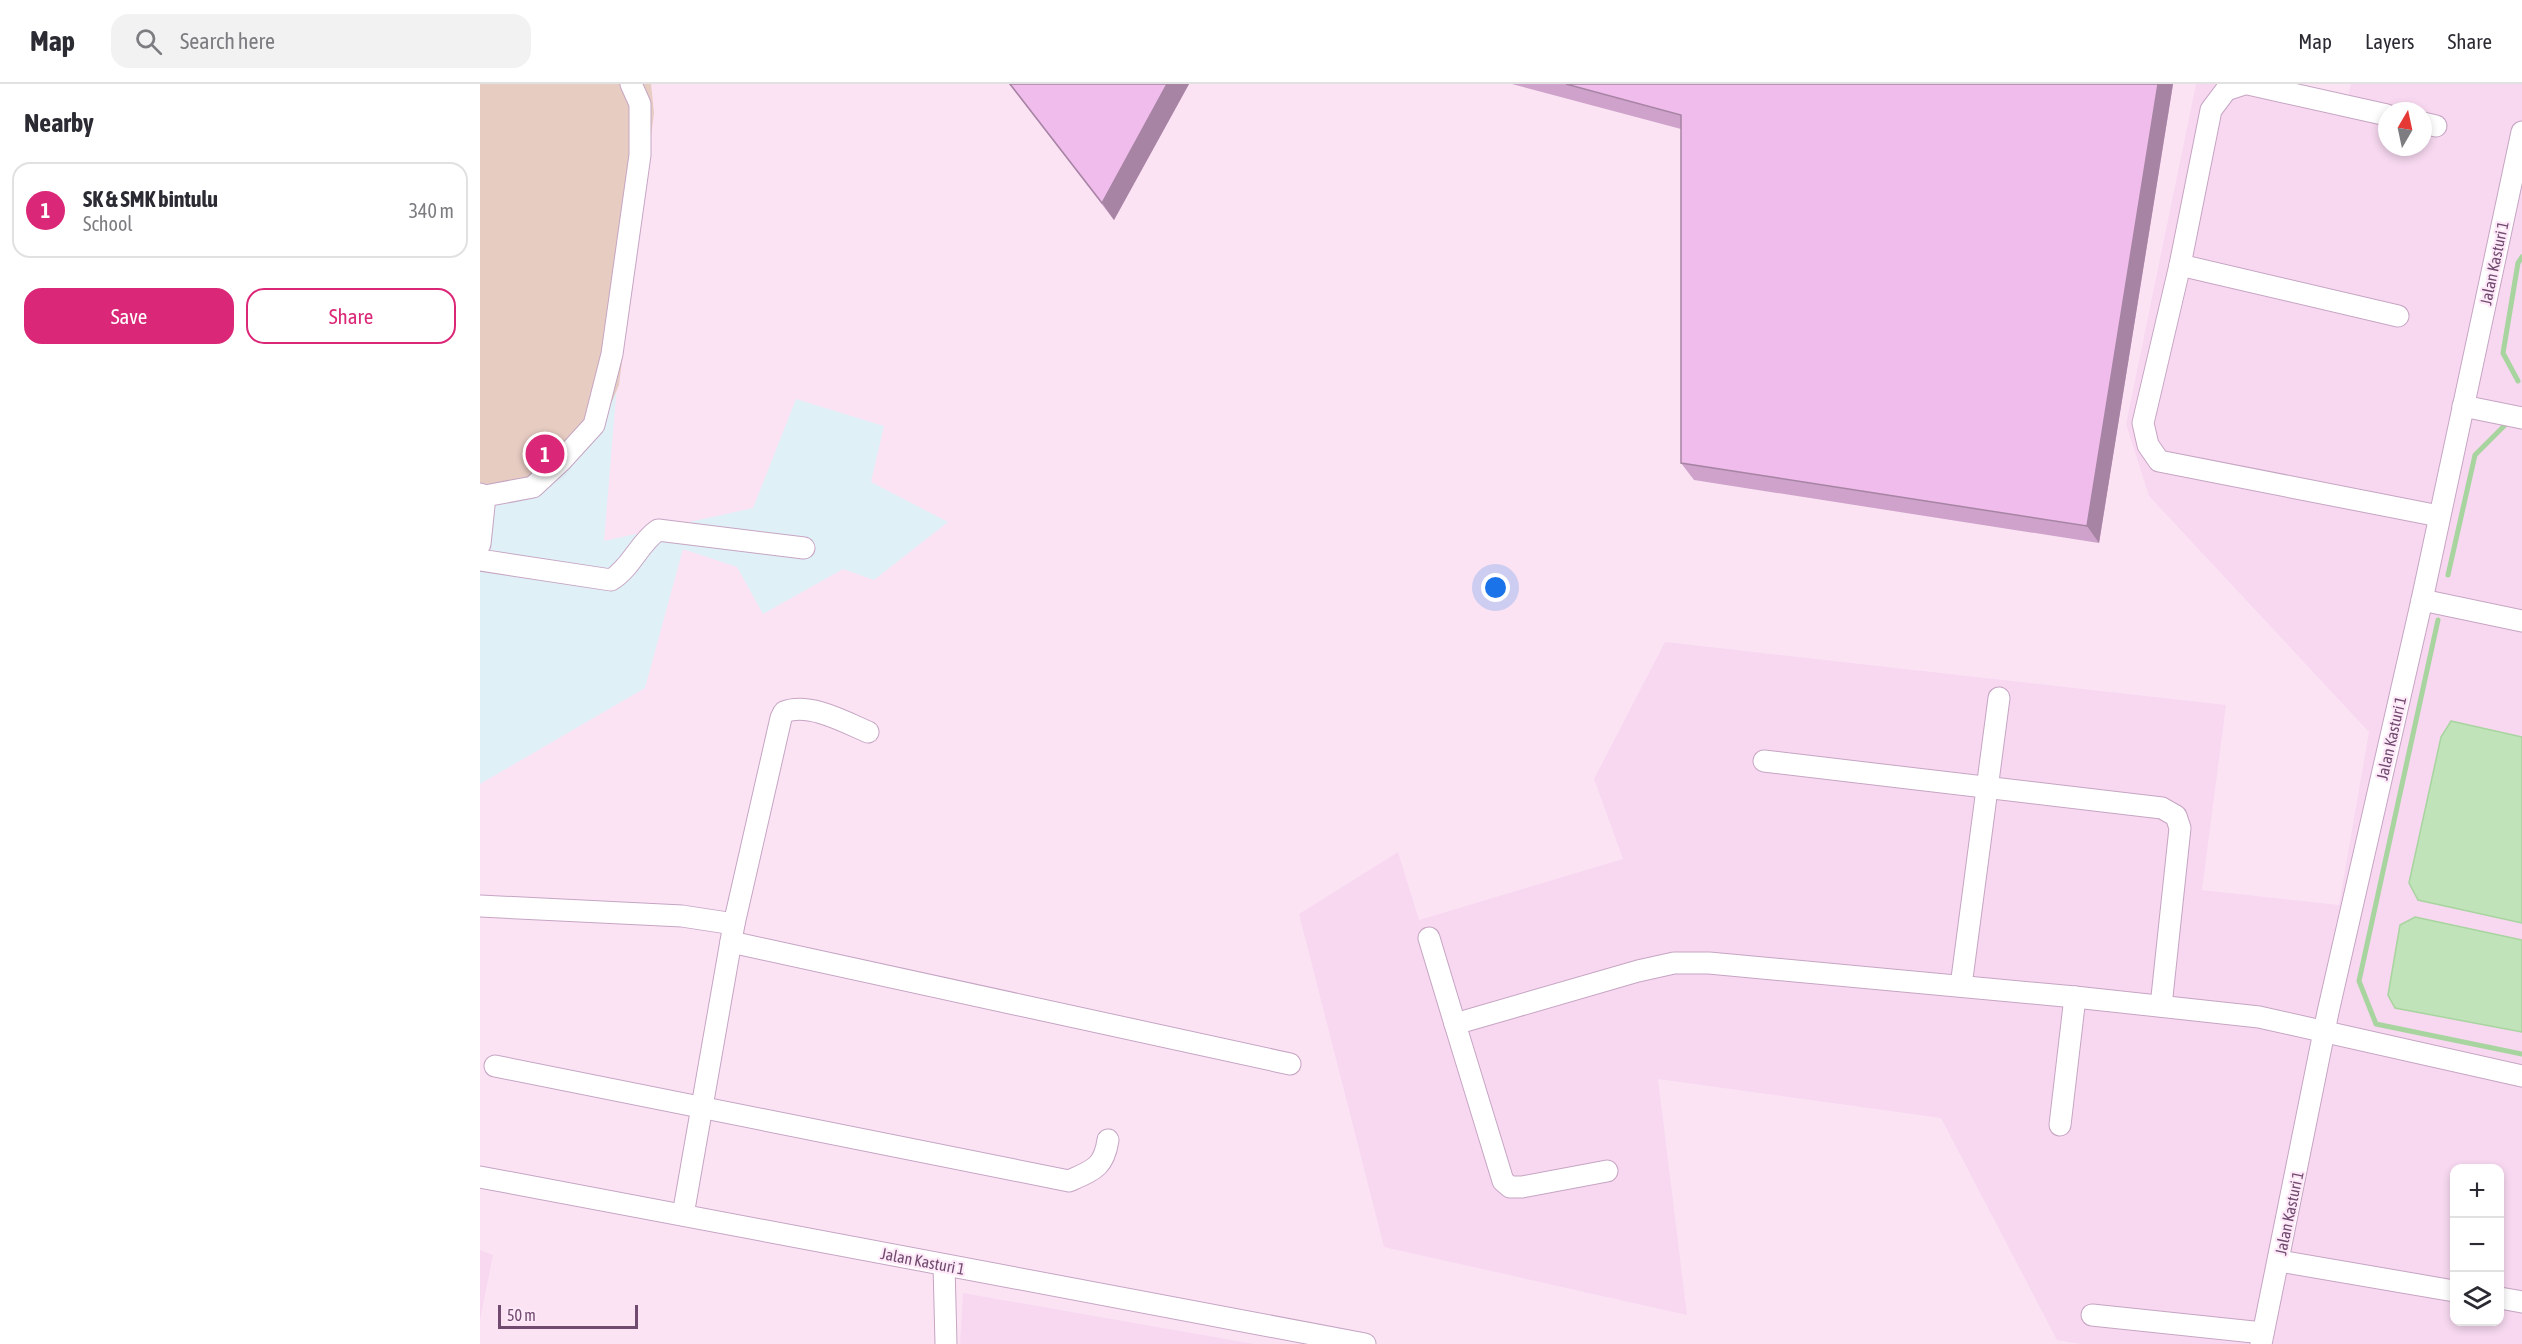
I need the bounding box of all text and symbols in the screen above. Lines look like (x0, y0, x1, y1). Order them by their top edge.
search box (111, 14, 531, 68)
text: Map (30, 25, 75, 57)
icon: search (132, 25, 165, 58)
text: Search here (180, 28, 275, 54)
text: Map (2298, 29, 2332, 53)
text: Layers (2365, 29, 2415, 53)
text: Share (2448, 29, 2492, 53)
north arrow (2378, 102, 2432, 156)
text: Nearby (24, 108, 94, 138)
text: SK & SMK bintulu (83, 186, 218, 212)
text: 1 (41, 199, 50, 222)
text: 340 m (409, 199, 454, 222)
text: School (83, 212, 133, 235)
street label: Jalan Kasturi 1 (2476, 219, 2512, 307)
button: Save (24, 288, 234, 344)
button: Share (246, 288, 456, 344)
pin: 1 (526, 432, 564, 476)
your location (1481, 573, 1510, 602)
street label: Jalan Kasturi 1 (2373, 694, 2409, 782)
map controls (2450, 1164, 2504, 1326)
button: + (2450, 1164, 2504, 1218)
street label: Jalan Kasturi 1 (2271, 1169, 2307, 1257)
button: − (2450, 1218, 2504, 1272)
street label: Jalan Kasturi 1 (879, 1244, 967, 1278)
button: layers (2450, 1272, 2504, 1326)
scale bar (498, 1302, 638, 1330)
text: 50 m (507, 1306, 536, 1324)

